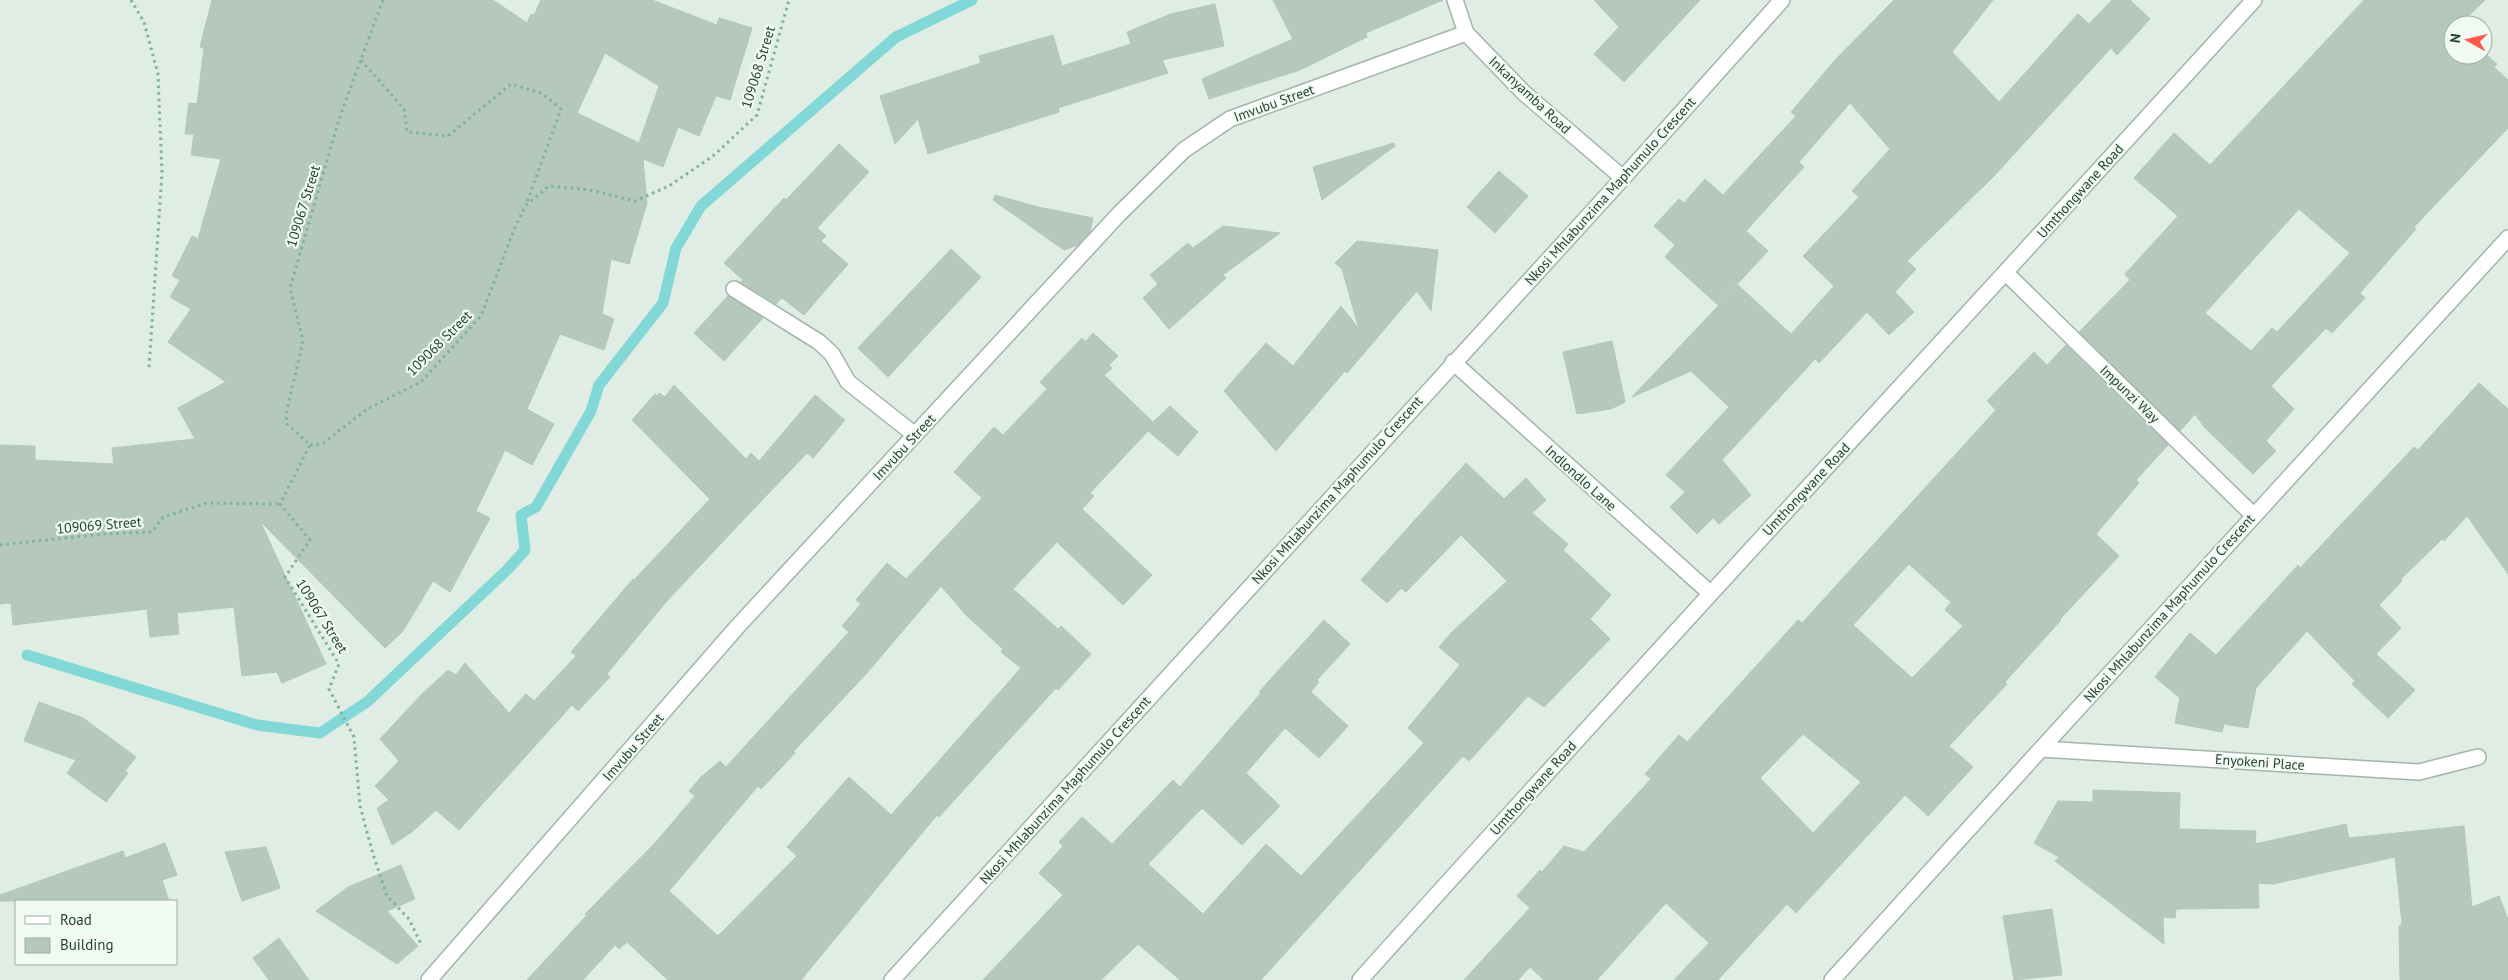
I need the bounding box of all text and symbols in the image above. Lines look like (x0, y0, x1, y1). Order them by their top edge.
north arrow (2443, 15, 2493, 65)
street label: 109068 Street (737, 23, 779, 110)
text: N (2446, 32, 2465, 44)
street label: Inkanyamba Road (1485, 52, 1575, 138)
street label: Imvubu Street (1231, 80, 1317, 126)
street label: Nkosi Mhlabunzima Maphumulo Crescent (1521, 93, 1700, 289)
street label: Umthongwane Road (2033, 140, 2127, 242)
street label: 109067 Street (282, 163, 324, 249)
street label: 109068 Street (402, 306, 476, 380)
street label: Impunzi Way (2096, 361, 2164, 427)
street label: Nkosi Mhlabunzima Maphumulo Crescent (1248, 392, 1427, 588)
street label: Imvubu Street (869, 410, 940, 484)
street label: Umthongwane Road (1758, 439, 1854, 539)
street label: Indlondlo Lane (1542, 441, 1620, 515)
street label: Nkosi Mhlabunzima Maphumulo Crescent (2080, 510, 2259, 706)
street label: 109069 Street (56, 512, 143, 538)
street label: 109067 Street (292, 575, 352, 657)
street label: Nkosi Mhlabunzima Maphumulo Crescent (976, 692, 1155, 888)
street label: Imvubu Street (599, 709, 668, 785)
street label: Umthongwane Road (1486, 737, 1580, 839)
street label: Enyokeni Place (2215, 750, 2305, 774)
legend (15, 900, 178, 965)
text: Road (60, 910, 92, 929)
text: Building (60, 935, 114, 954)

